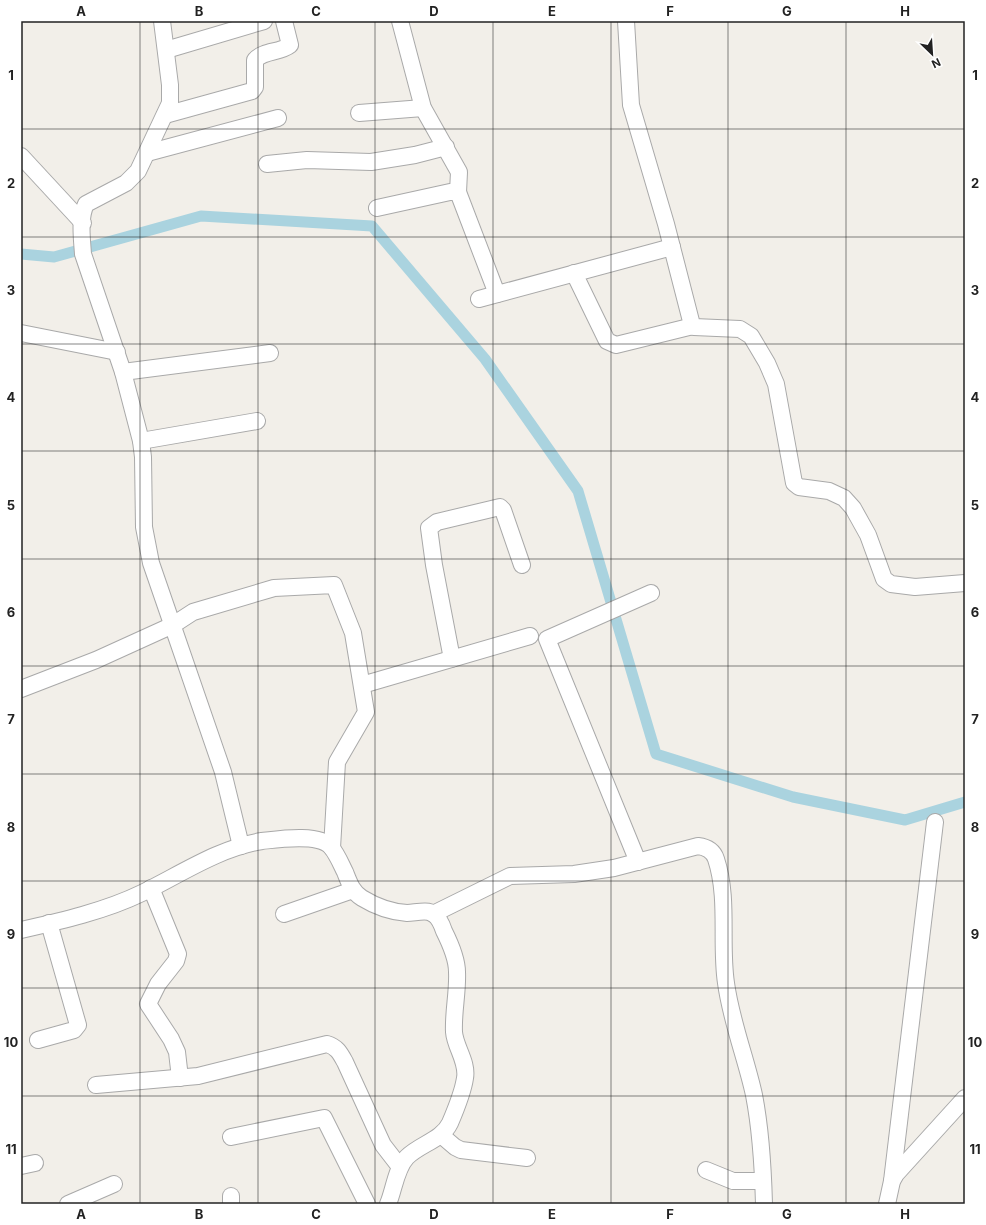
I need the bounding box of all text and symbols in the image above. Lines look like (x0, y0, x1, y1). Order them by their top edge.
text: A (76, 3, 86, 19)
text: B (195, 3, 204, 19)
text: C (311, 3, 321, 19)
text: D (429, 3, 439, 19)
text: E (548, 3, 556, 19)
text: F (666, 3, 674, 19)
text: G (782, 3, 792, 19)
text: H (900, 3, 910, 19)
north arrow (912, 34, 952, 74)
text: N (929, 55, 943, 71)
text: 1 (8, 67, 14, 83)
text: 1 (972, 67, 978, 83)
text: 2 (7, 175, 15, 191)
text: 2 (971, 175, 979, 191)
text: 3 (7, 282, 15, 298)
text: 3 (971, 282, 979, 298)
text: 4 (7, 389, 16, 405)
text: 4 (971, 389, 980, 405)
text: 5 (7, 497, 15, 513)
text: 5 (971, 497, 979, 513)
text: 6 (7, 604, 15, 620)
text: 6 (971, 604, 979, 620)
text: 7 (7, 711, 15, 727)
text: 7 (971, 711, 979, 727)
text: 8 (7, 819, 15, 835)
text: 8 (971, 819, 979, 835)
text: 9 (7, 926, 15, 942)
text: 9 (971, 926, 979, 942)
text: 10 (4, 1034, 18, 1050)
text: 10 (968, 1034, 982, 1050)
text: 11 (5, 1141, 17, 1157)
text: 11 (969, 1141, 981, 1157)
text: A (76, 1206, 86, 1222)
text: B (195, 1206, 204, 1222)
text: C (311, 1206, 321, 1222)
text: D (429, 1206, 439, 1222)
text: E (548, 1206, 556, 1222)
text: F (666, 1206, 674, 1222)
text: G (782, 1206, 792, 1222)
text: H (900, 1206, 910, 1222)

